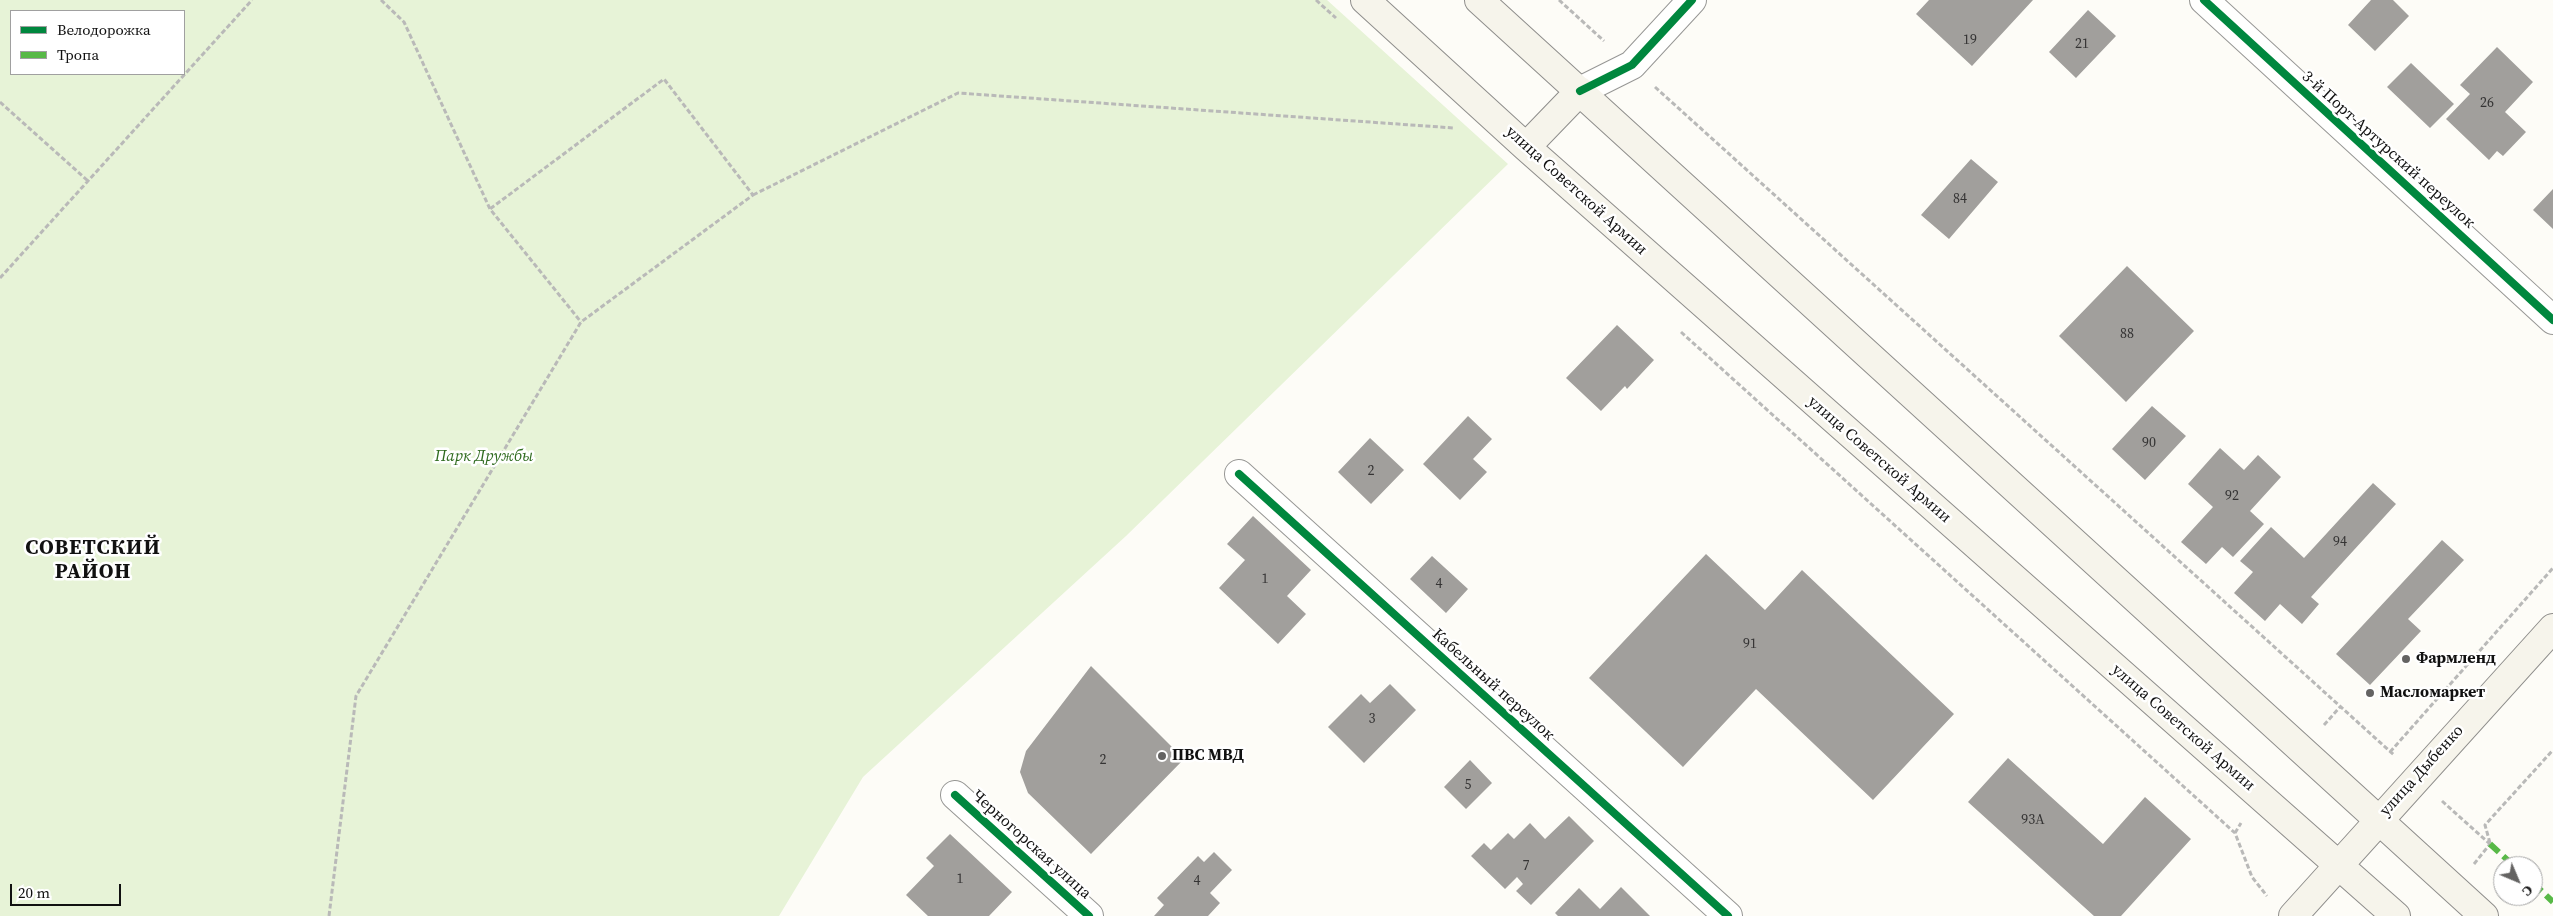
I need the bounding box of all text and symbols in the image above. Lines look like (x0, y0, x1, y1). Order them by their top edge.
legend (10, 10, 185, 75)
text: Велодорожка (57, 19, 151, 40)
house number: 19 (1963, 32, 1977, 48)
house number: 21 (2075, 36, 2089, 52)
text: Тропа (57, 44, 99, 65)
street label: 3-й Порт-Артурский переулок (2298, 67, 2478, 233)
house number: 26 (2480, 95, 2494, 111)
street label: улица Советской Армии (1501, 122, 1651, 260)
house number: 84 (1953, 191, 1967, 207)
house number: 88 (2120, 326, 2134, 342)
street label: улица Советской Армии (1803, 393, 1955, 527)
house number: 90 (2142, 435, 2156, 451)
park label: Парк Дружбы (435, 447, 533, 467)
house number: 2 (1368, 463, 1374, 479)
house number: 92 (2225, 488, 2239, 504)
house number: 94 (2333, 534, 2347, 550)
district label: СОВЕТСКИЙ РАЙОН (24, 536, 162, 586)
house number: 1 (1262, 571, 1268, 587)
house number: 4 (1436, 576, 1442, 592)
street label: Кабельный переулок (1428, 625, 1558, 745)
house number: 91 (1743, 636, 1757, 652)
place label: Фармленд (2416, 649, 2496, 669)
marker: Фармленд (2400, 653, 2412, 665)
street label: улица Советской Армии (2107, 661, 2259, 795)
place label: Масломаркет (2380, 683, 2485, 703)
marker: Масломаркет (2364, 687, 2376, 699)
house number: 3 (1369, 711, 1375, 727)
street label: улица Дыбенко (2376, 721, 2468, 821)
place label: ПВС МВД (1172, 746, 1244, 766)
marker: ПВС МВД (1156, 750, 1168, 762)
house number: 2 (1100, 752, 1106, 768)
house number: 5 (1465, 777, 1471, 793)
street label: Черногорская улица (967, 786, 1095, 904)
house number: 93А (2021, 812, 2045, 828)
north arrow (2493, 856, 2543, 906)
house number: 7 (1523, 858, 1529, 874)
house number: 1 (957, 871, 963, 887)
house number: 4 (1194, 873, 1200, 889)
scale bar (12, 874, 124, 906)
text: С (2518, 881, 2538, 901)
text: 20 m (18, 882, 50, 903)

